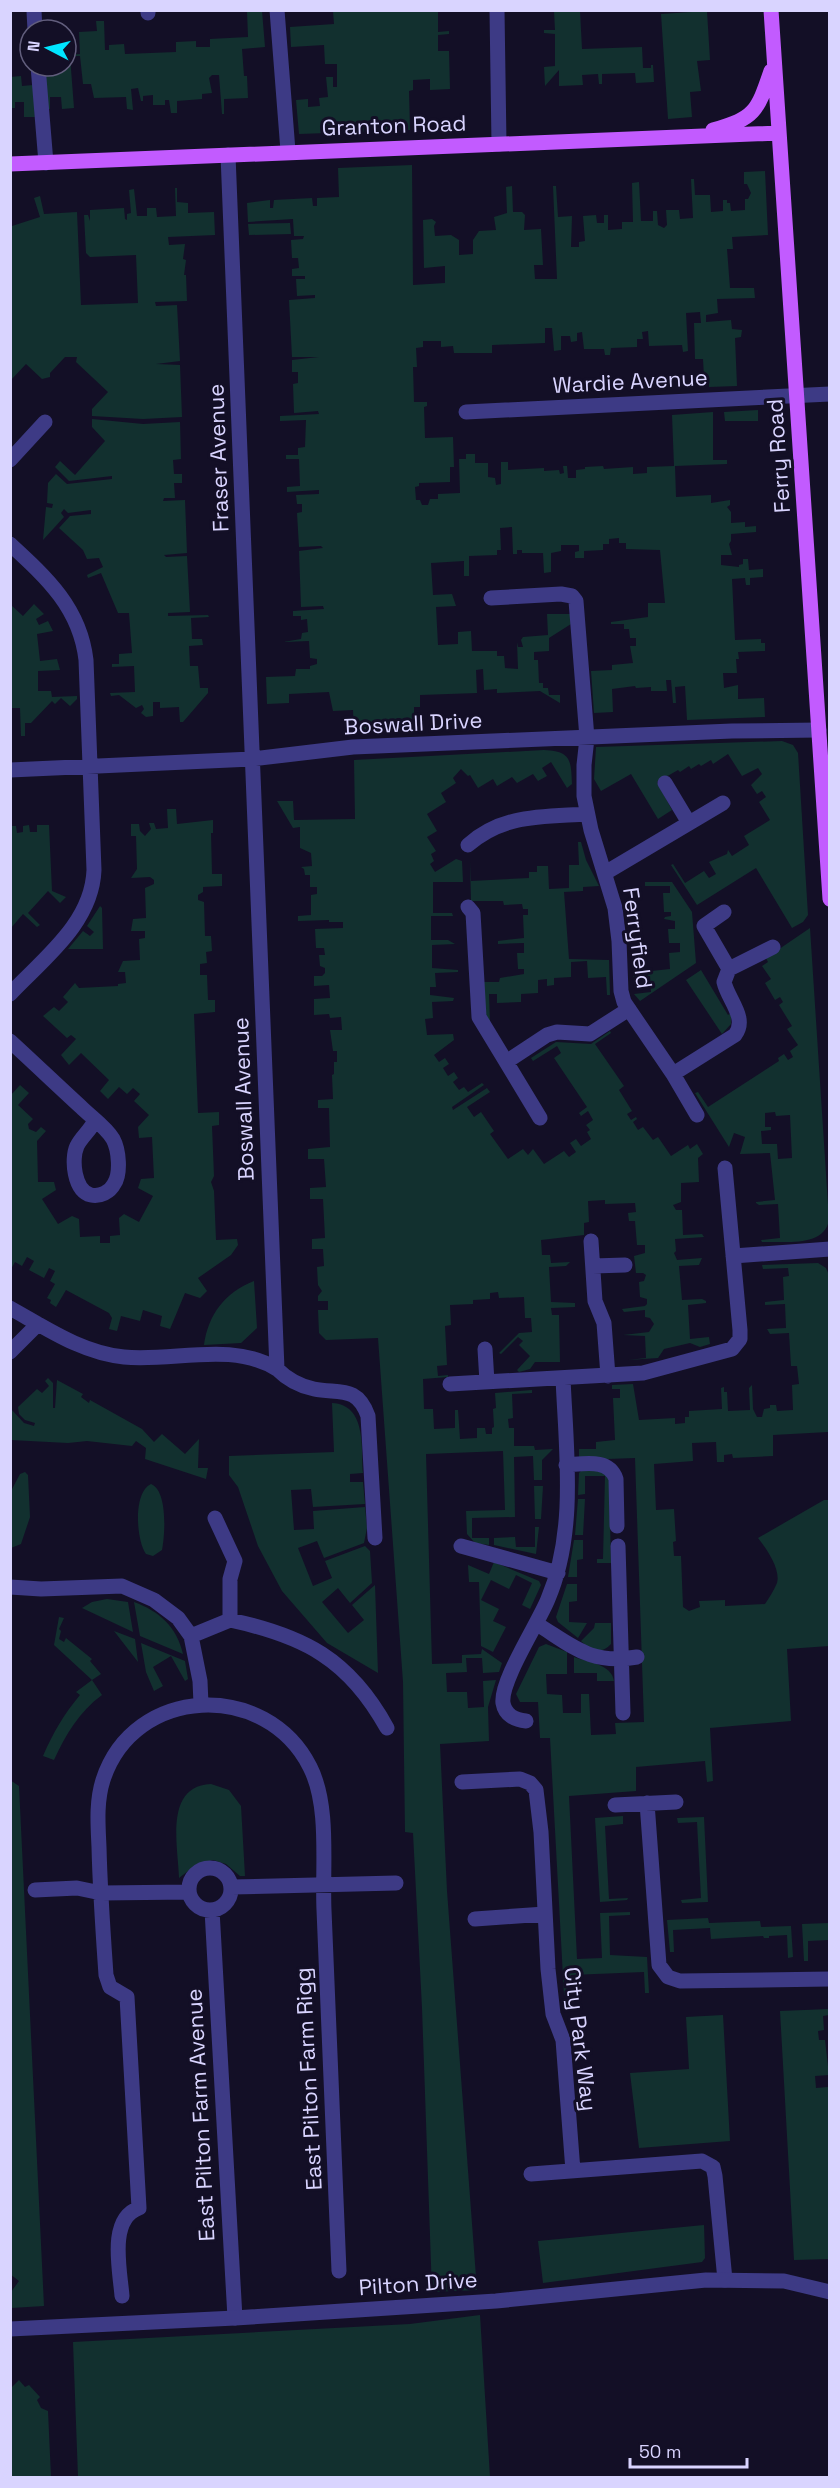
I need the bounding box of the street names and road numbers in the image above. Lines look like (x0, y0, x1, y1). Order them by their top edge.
street label: Granton Road (321, 108, 467, 142)
street label: Wardie Avenue (552, 363, 708, 399)
street label: Fraser Avenue (201, 383, 235, 533)
street label: Ferry Road (760, 398, 796, 514)
street label: Boswall Drive (343, 705, 483, 741)
street label: Ferryfield (617, 886, 659, 990)
street label: Boswall Avenue (226, 1017, 260, 1181)
street label: City Park Way (558, 1965, 604, 2113)
street label: East Pilton Farm Rigg (288, 1967, 328, 2191)
street label: East Pilton Farm Avenue (179, 1988, 221, 2242)
street label: Pilton Drive (358, 2265, 478, 2301)

